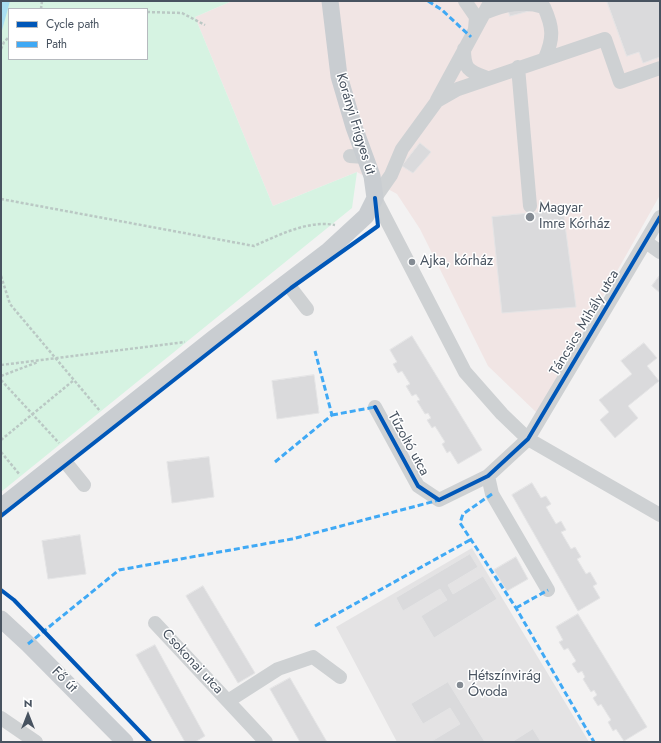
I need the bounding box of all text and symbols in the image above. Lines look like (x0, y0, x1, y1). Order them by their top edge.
legend (8, 8, 148, 60)
text: Cycle path (46, 15, 99, 33)
text: Path (46, 35, 67, 53)
street label: Korányi Frigyes út (332, 71, 378, 177)
place label: Magyar Imre Kórház (539, 201, 610, 234)
marker: Magyar Imre Kórház (524, 211, 536, 223)
place label: Ajka, kórház (420, 254, 493, 270)
marker: Ajka, kórház (407, 257, 417, 267)
street label: Táncsics Mihály utca (547, 267, 623, 379)
street label: Tűzoltó utca (384, 409, 432, 479)
street label: Csokonai utca (158, 626, 226, 698)
street label: Fő út (48, 664, 80, 696)
place label: Hétszínvirág Óvoda (468, 669, 541, 702)
marker: Hétszínvirág Óvoda (455, 680, 465, 690)
north arrow (8, 695, 48, 735)
text: N (24, 695, 32, 711)

